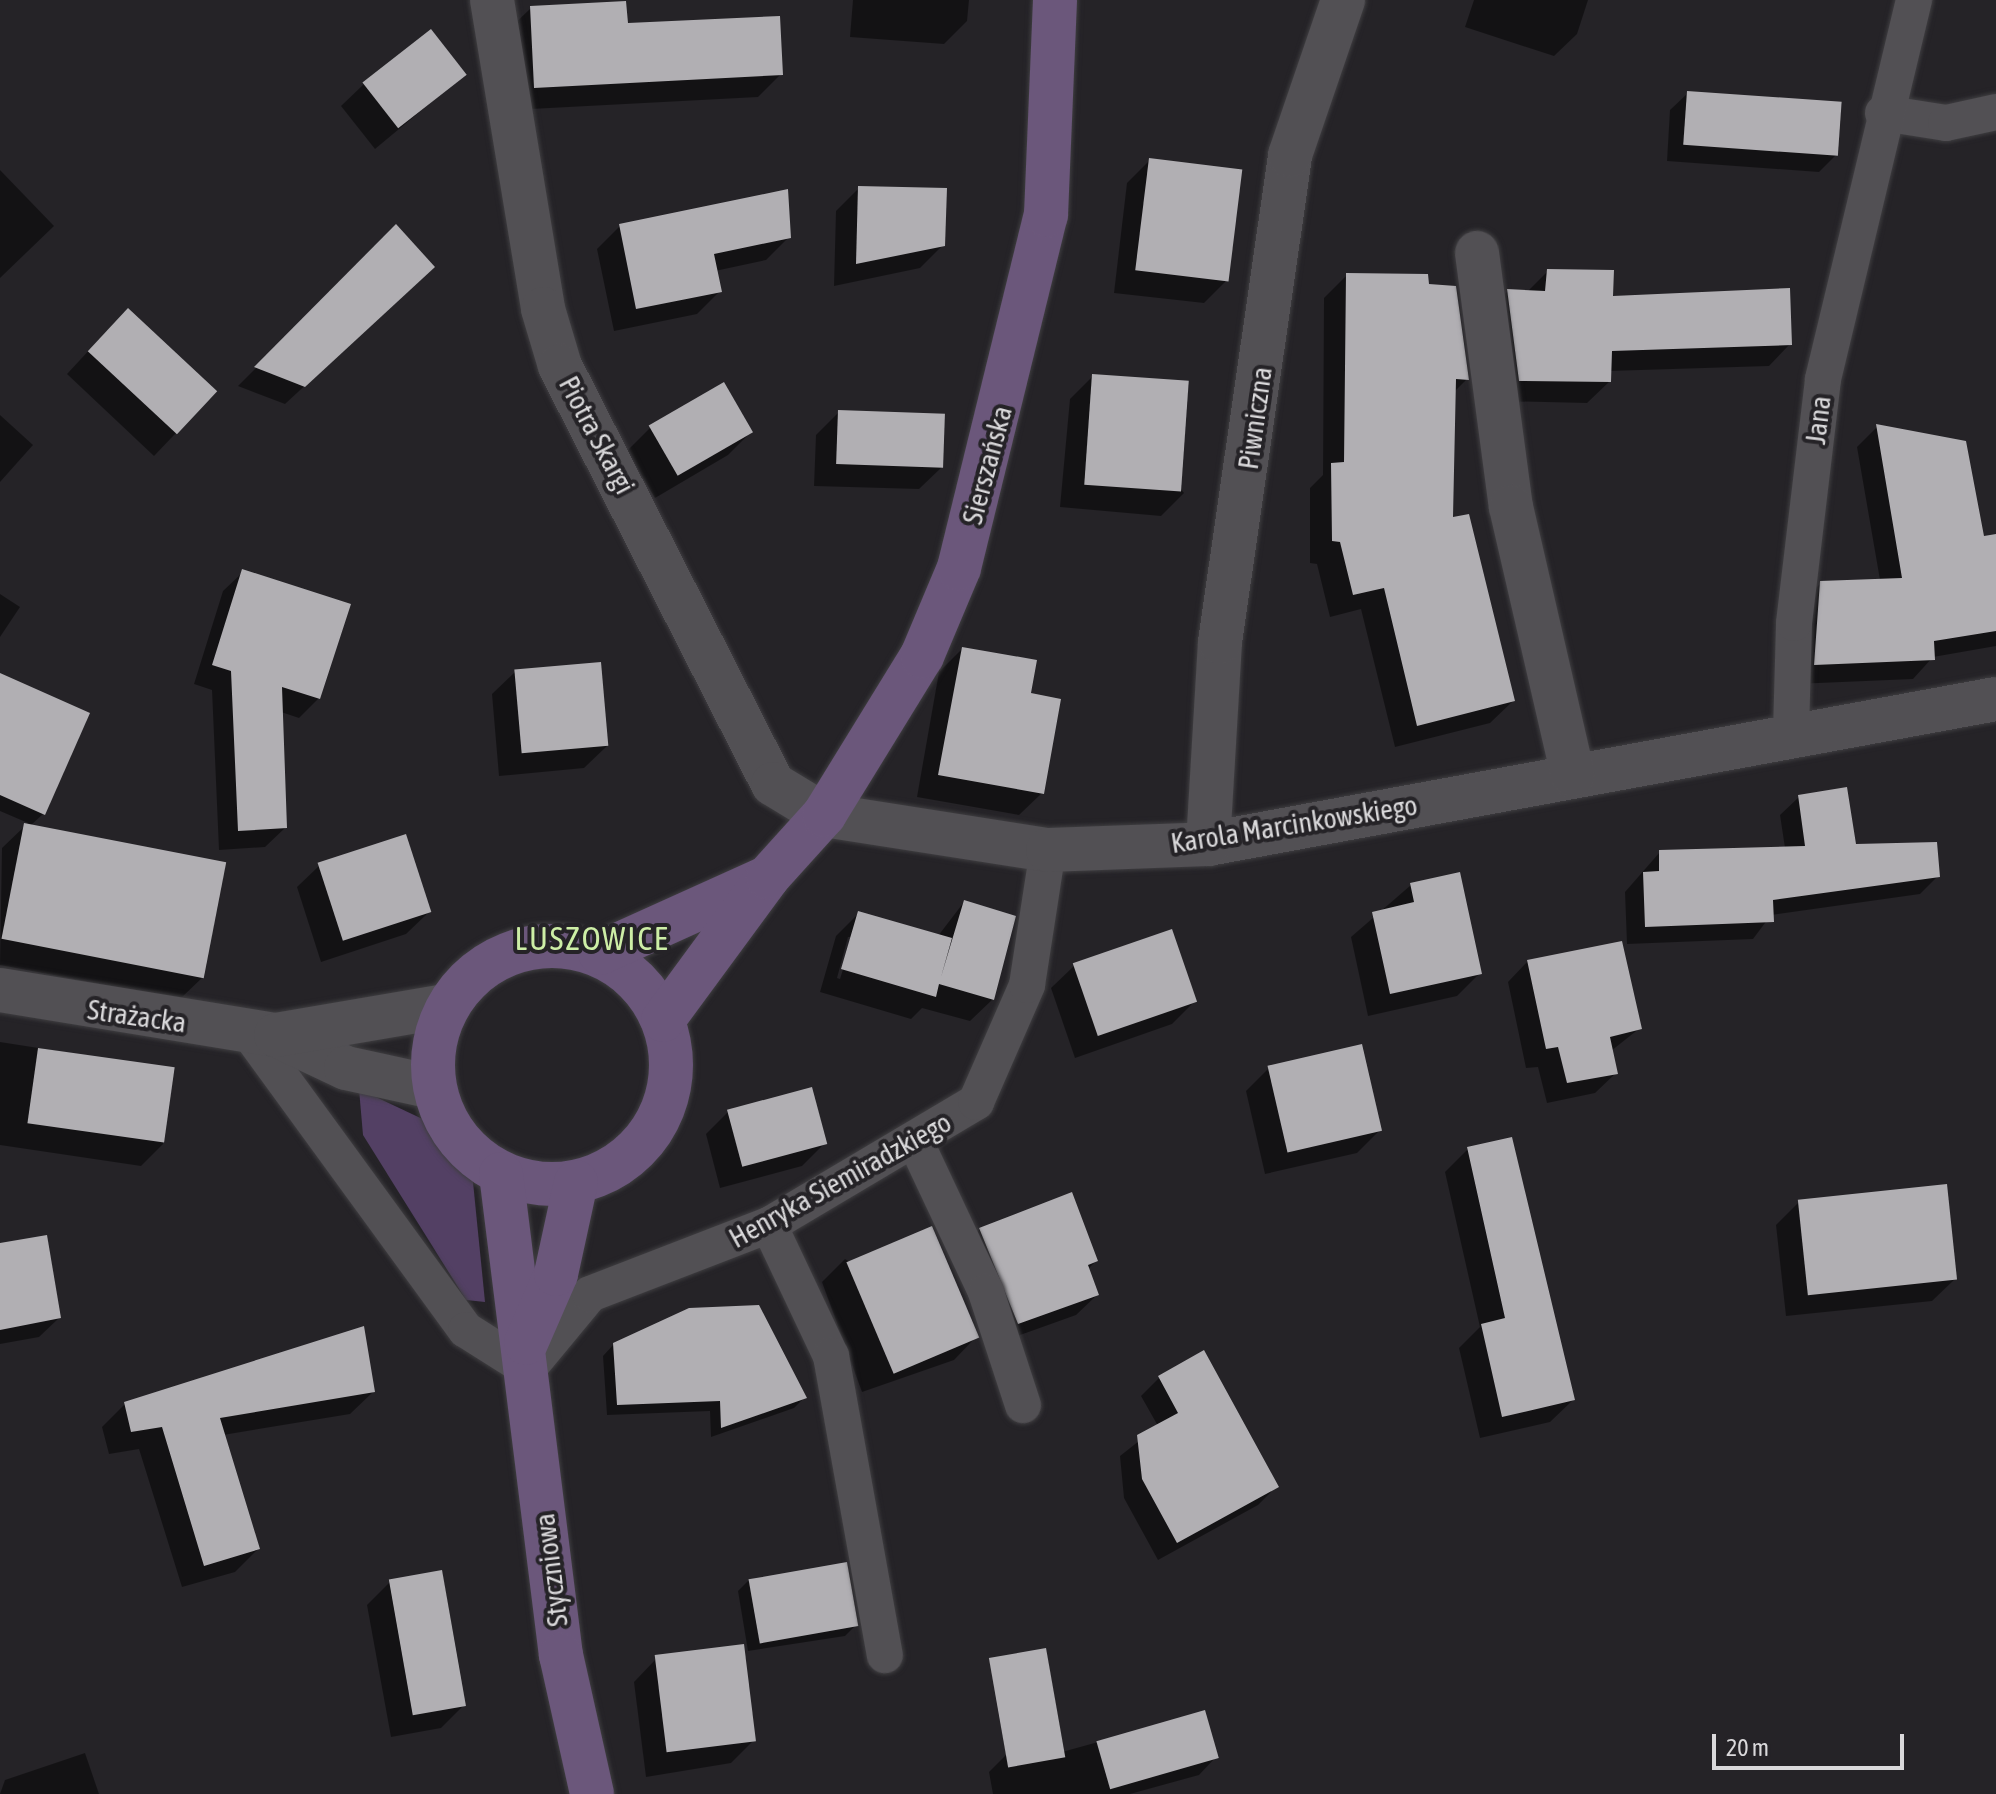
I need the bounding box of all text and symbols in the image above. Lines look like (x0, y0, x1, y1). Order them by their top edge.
street label: Piwniczna (1231, 364, 1279, 472)
street label: Piotra Skargi (552, 370, 642, 500)
street label: Jana (1798, 394, 1838, 446)
street label: Sierszańska (955, 402, 1019, 528)
street label: Karola Marcinkowskiego (1168, 788, 1420, 860)
district label: LUSZOWICE (515, 920, 669, 958)
street label: Strażacka (85, 992, 189, 1040)
street label: Henryka Siemiradzkiego (723, 1105, 957, 1255)
street label: Styczniowa (527, 1511, 575, 1629)
scale bar (1716, 1718, 1908, 1768)
text: 20 m (1726, 1734, 1769, 1761)

